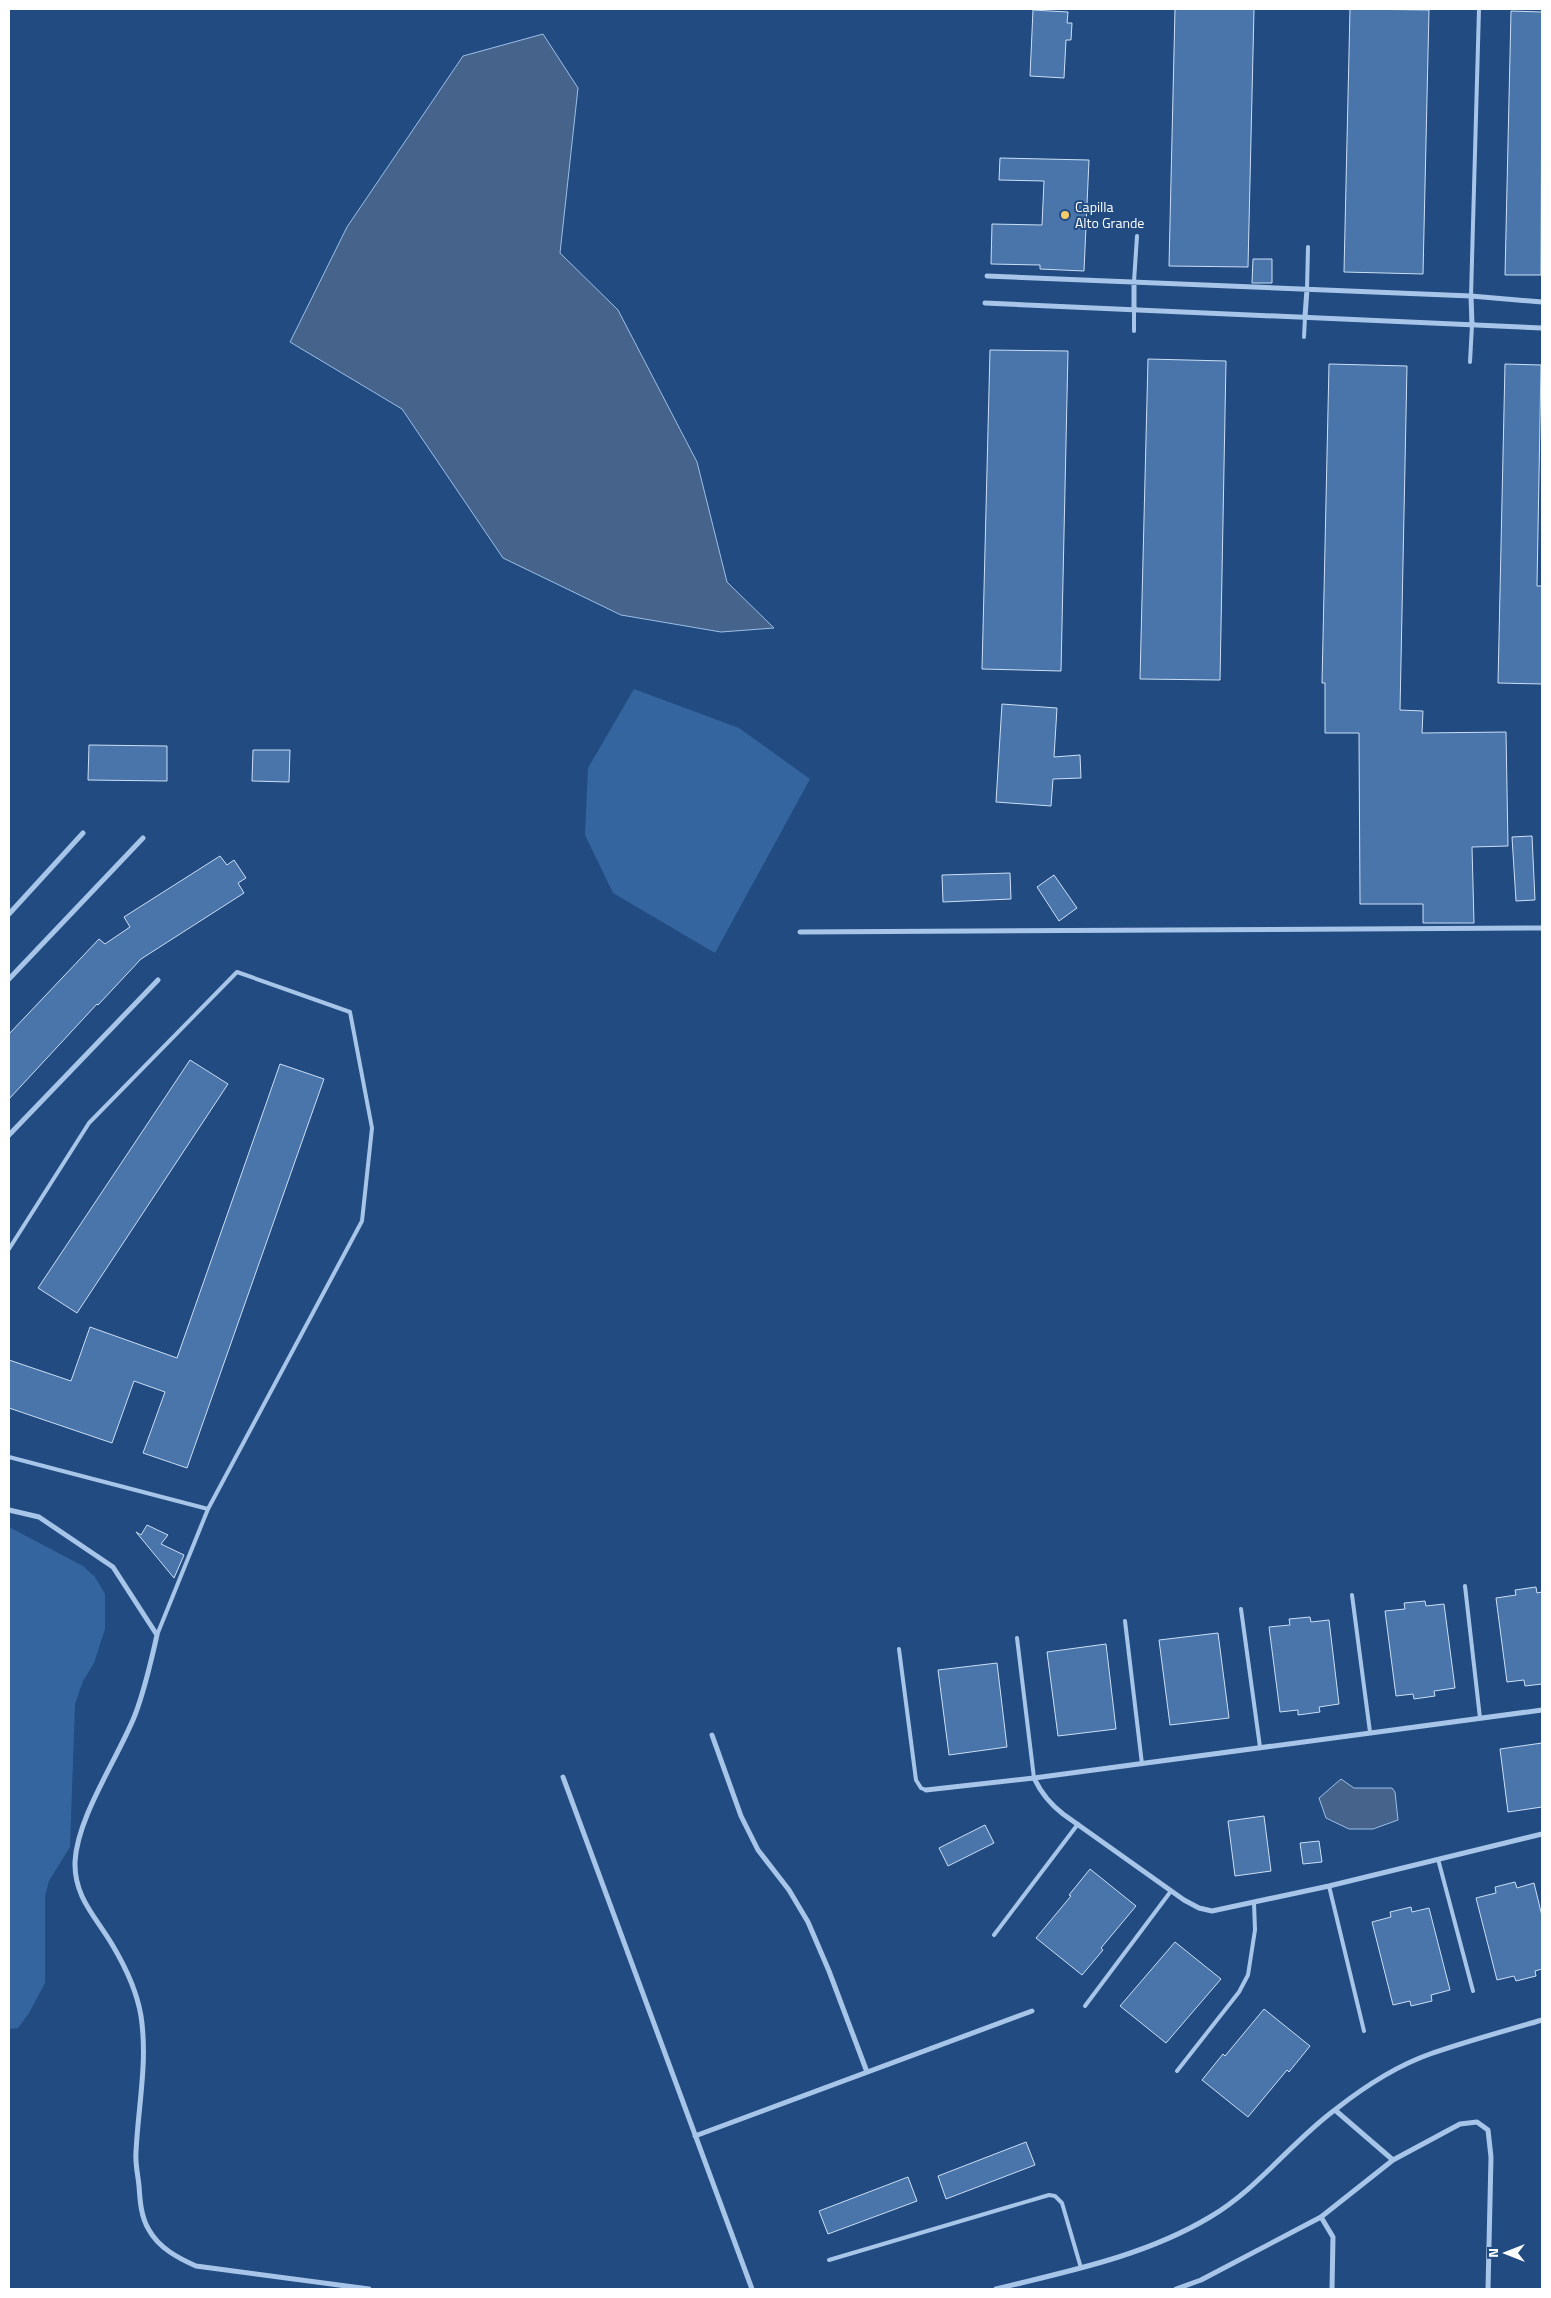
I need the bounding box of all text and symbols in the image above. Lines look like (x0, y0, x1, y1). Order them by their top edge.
place label: Capilla Alto Grande (1075, 196, 1144, 233)
marker: Capilla Alto Grande (1059, 209, 1071, 221)
north arrow (1481, 2228, 1531, 2278)
text: N (1482, 2248, 1503, 2258)

